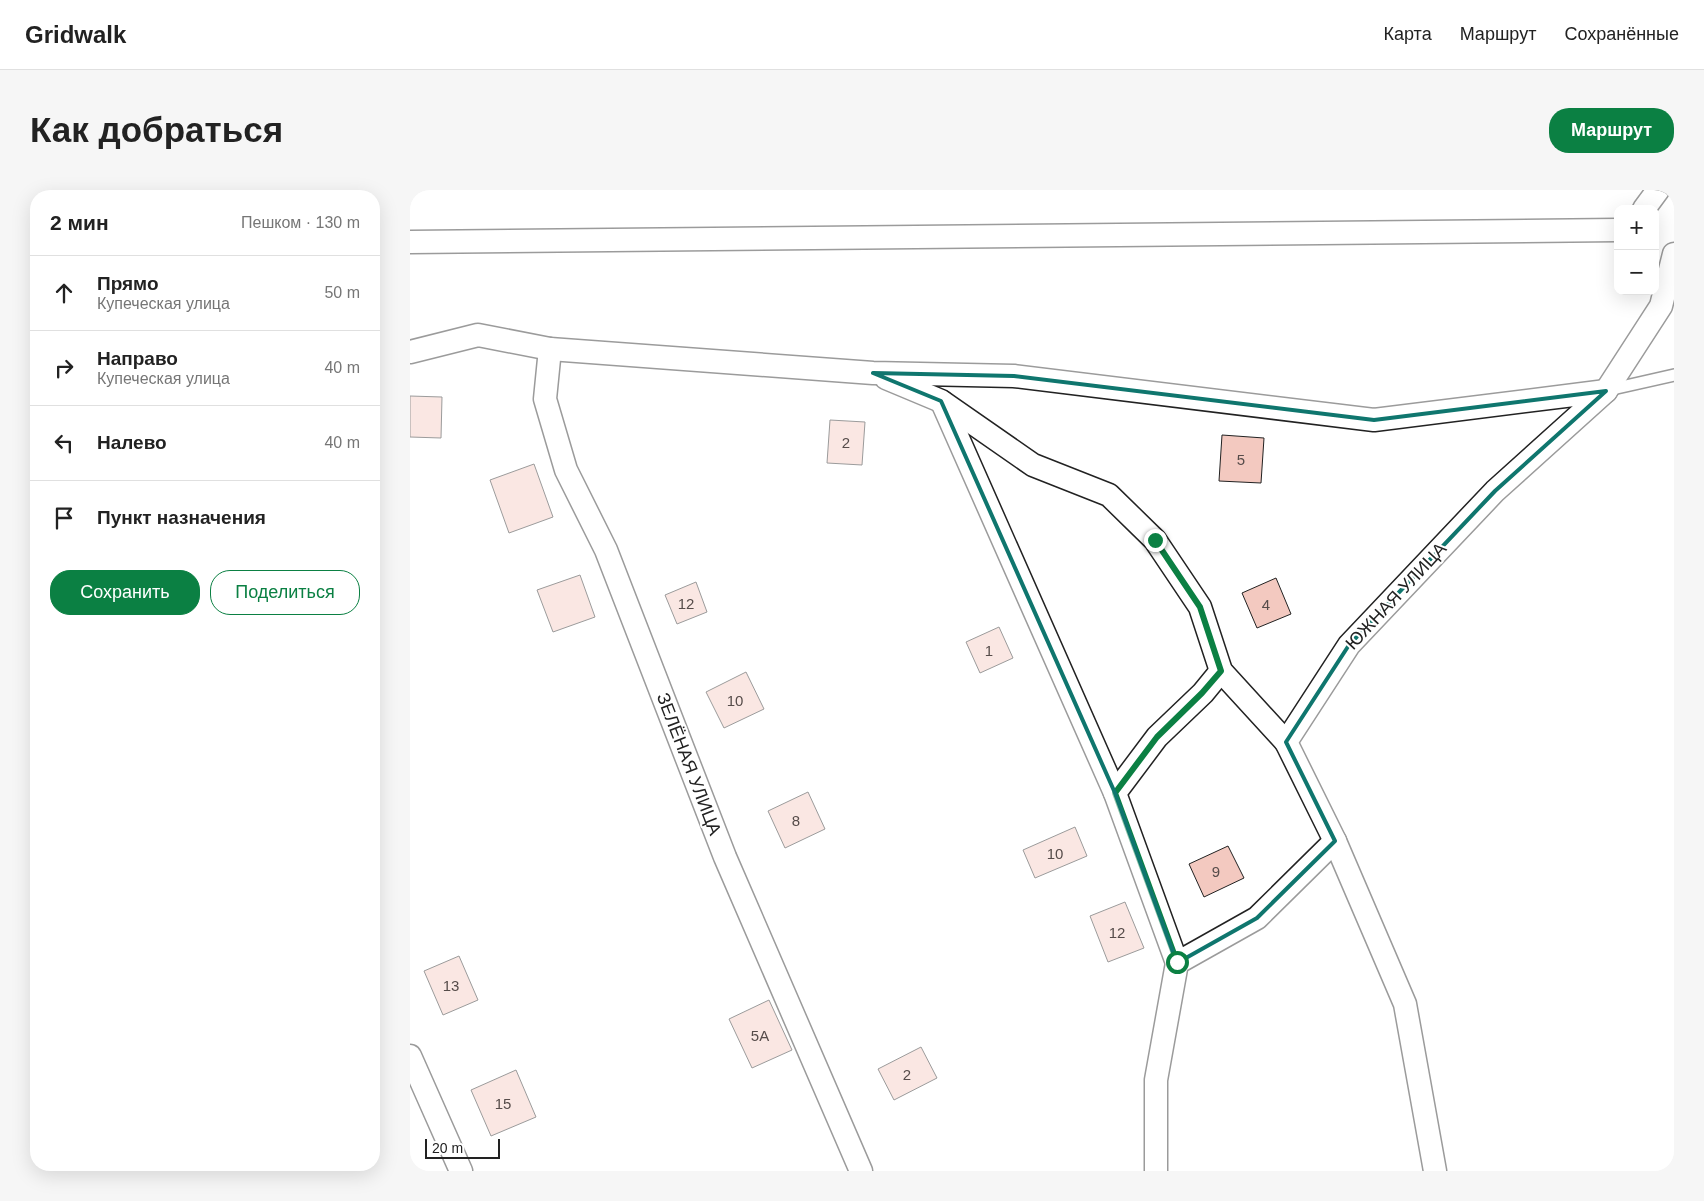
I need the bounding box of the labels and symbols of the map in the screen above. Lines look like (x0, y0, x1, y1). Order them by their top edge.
house number: 2 (842, 434, 850, 451)
house number: 5 (1237, 451, 1245, 468)
route end (1144, 529, 1167, 552)
street label: ЮЖНАЯ УЛИЦА (1342, 539, 1450, 653)
house number: 12 (678, 595, 694, 612)
house number: 4 (1262, 596, 1270, 613)
house number: 1 (985, 642, 993, 659)
street label: ЗЕЛЁНАЯ УЛИЦА (653, 690, 725, 838)
house number: 10 (727, 692, 743, 709)
house number: 8 (792, 812, 800, 829)
house number: 10 (1047, 845, 1063, 862)
house number: 9 (1212, 863, 1220, 880)
house number: 12 (1109, 924, 1125, 941)
route start (1166, 951, 1189, 974)
house number: 13 (443, 977, 459, 994)
house number: 5А (751, 1027, 769, 1044)
house number: 2 (903, 1066, 911, 1083)
house number: 15 (495, 1095, 511, 1112)
scale bar (425, 1136, 500, 1159)

